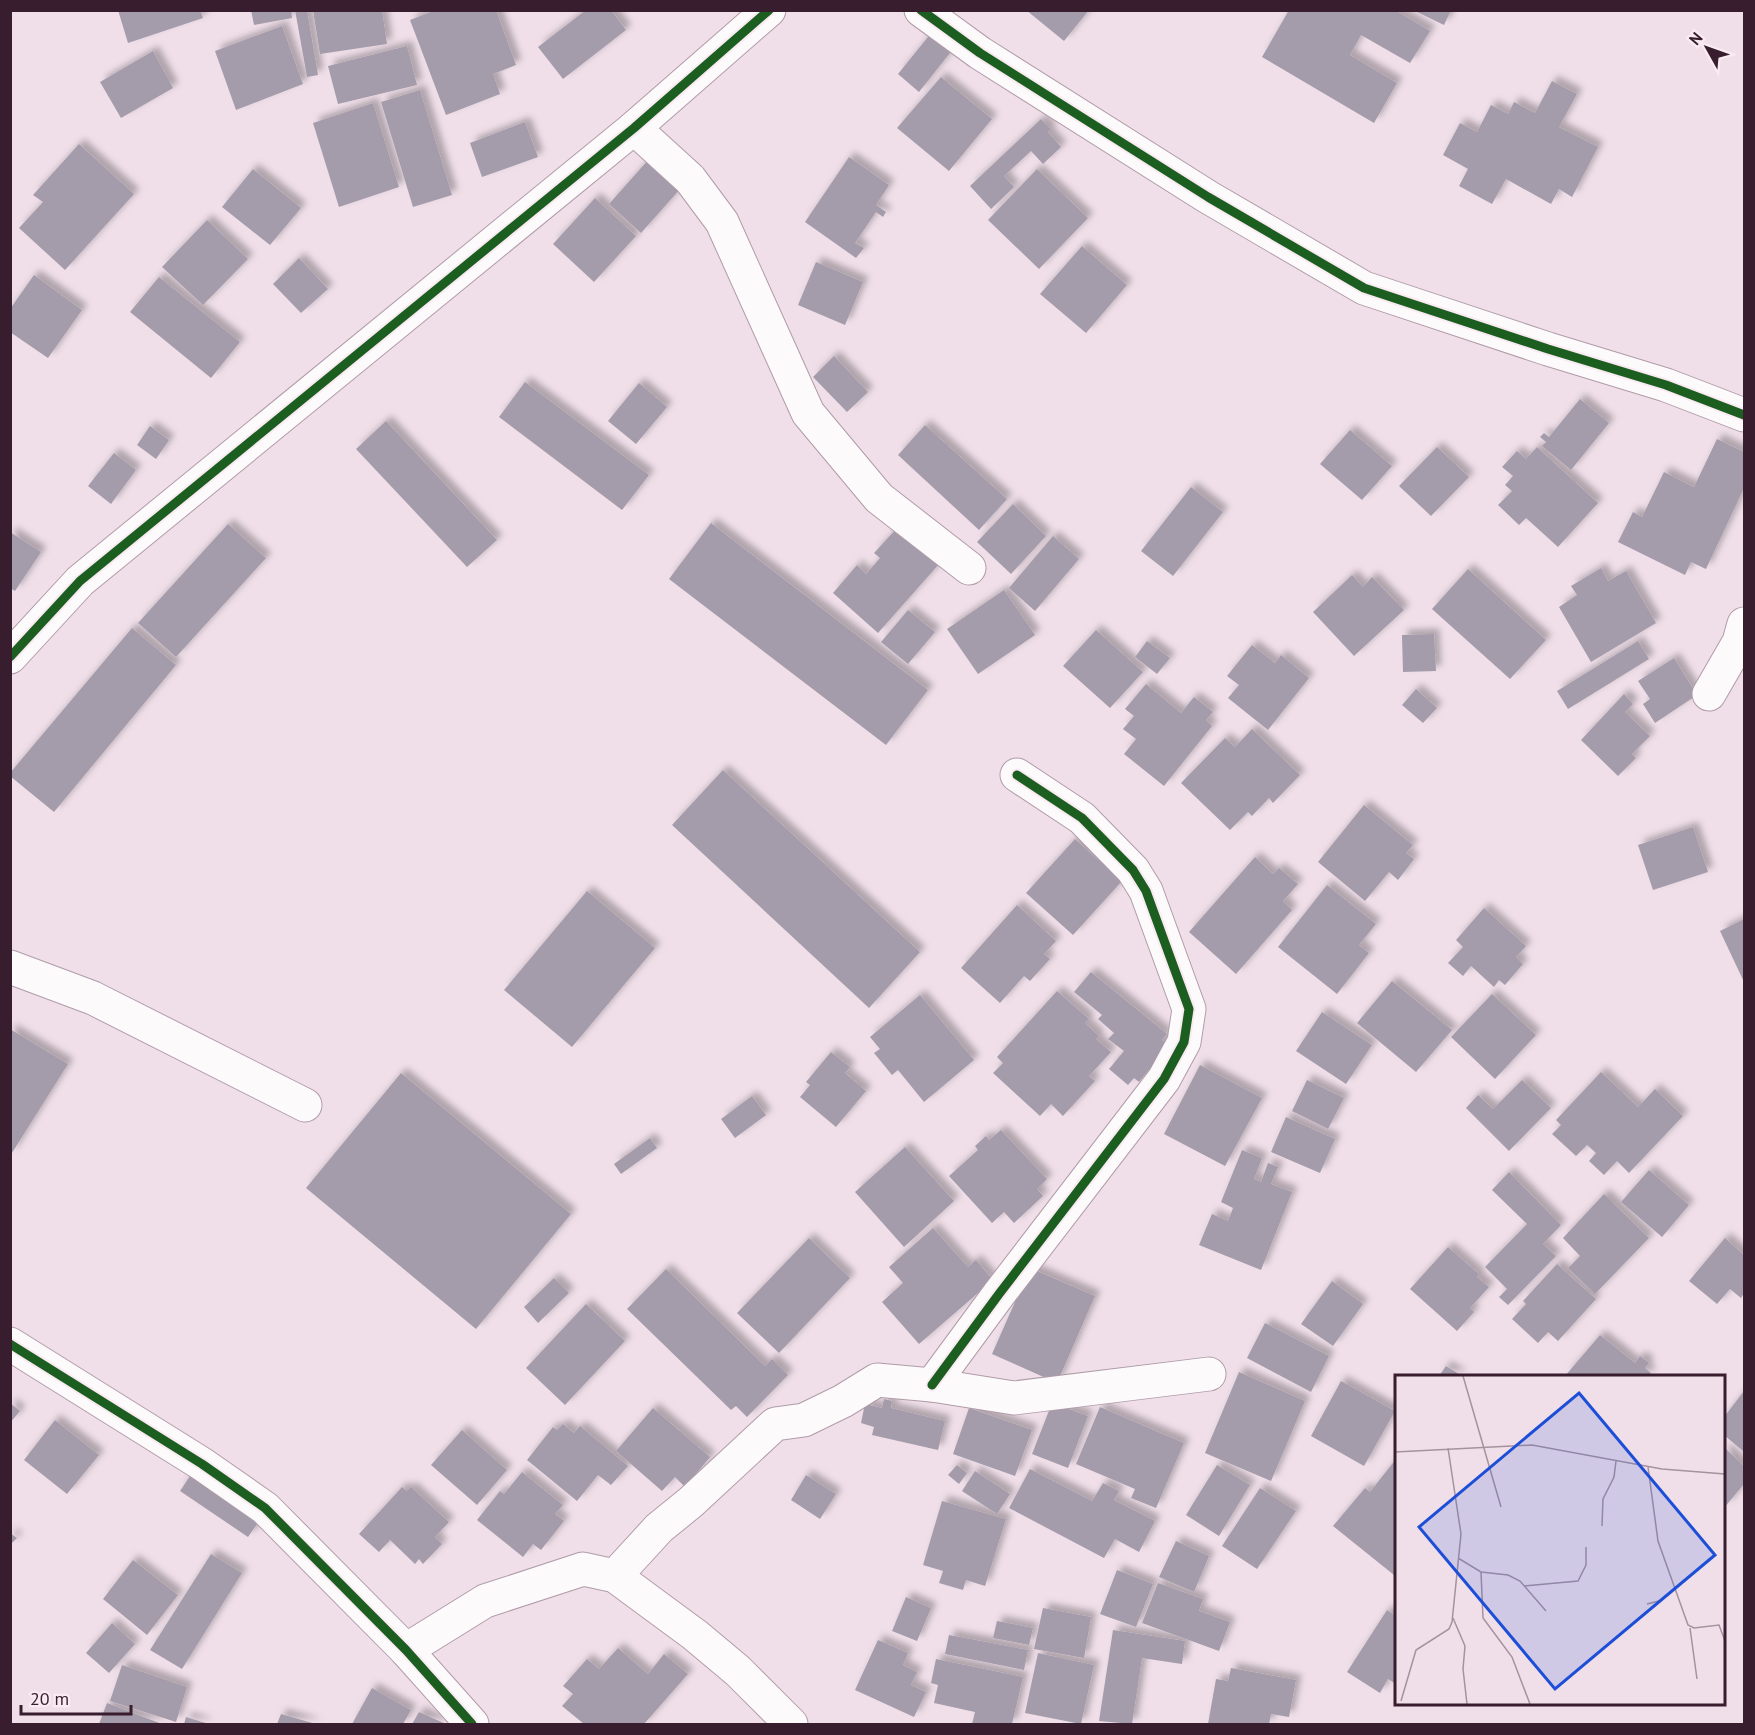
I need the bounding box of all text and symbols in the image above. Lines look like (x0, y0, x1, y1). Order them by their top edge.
north arrow (1677, 18, 1737, 78)
text: N (1684, 28, 1707, 49)
inset map (1395, 1375, 1725, 1705)
scale bar (21, 1678, 130, 1716)
text: 20 m (30, 1687, 69, 1710)

